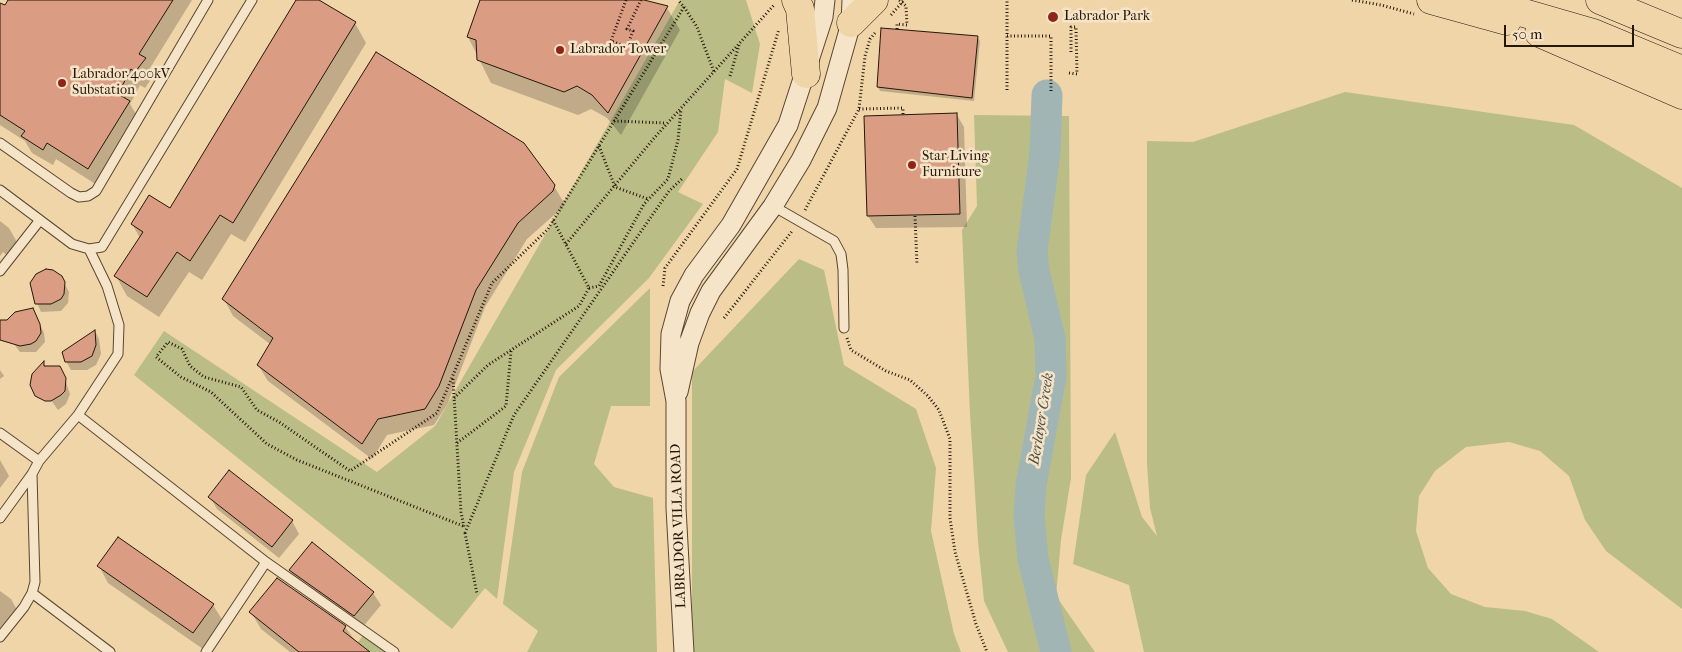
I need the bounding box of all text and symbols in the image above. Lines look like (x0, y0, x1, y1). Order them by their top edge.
place label: Labrador Park (1064, 9, 1150, 25)
marker: Labrador Park (1046, 10, 1060, 24)
scale bar (1507, 15, 1637, 47)
text: 50 m (1512, 25, 1542, 43)
place label: Labrador Tower (570, 42, 666, 58)
marker: Labrador Tower (554, 44, 566, 56)
place label: Labrador 400kV Substation (72, 67, 170, 100)
marker: Labrador 400kV Substation (56, 77, 68, 89)
place label: Star Living Furniture (922, 149, 989, 182)
marker: Star Living Furniture (906, 159, 918, 171)
water label: Berlayer Creek (1026, 372, 1058, 466)
street label: LABRADOR VILLA ROAD (668, 443, 690, 609)

